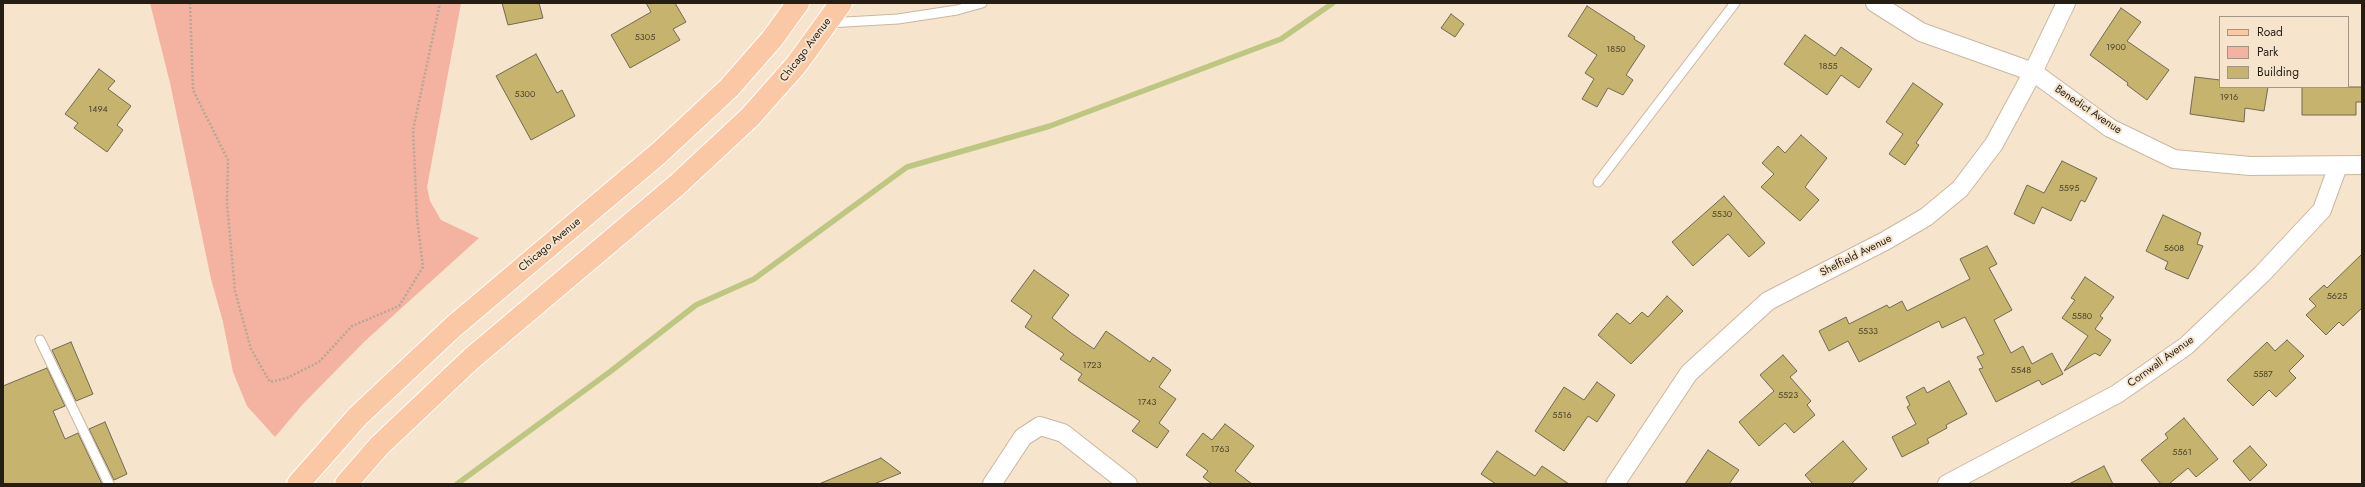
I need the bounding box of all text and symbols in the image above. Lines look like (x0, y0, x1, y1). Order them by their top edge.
street label: Chicago Avenue (778, 15, 834, 85)
legend (2219, 16, 2349, 88)
text: Road (2257, 23, 2283, 41)
house number: 5305 (635, 33, 655, 43)
house number: 1900 (2106, 43, 2126, 53)
text: Park (2257, 43, 2278, 61)
house number: 1850 (1606, 45, 1626, 55)
house number: 1855 (1818, 62, 1838, 72)
text: Building (2257, 63, 2299, 81)
street label: Benedict Avenue (2052, 83, 2124, 137)
house number: 5300 (515, 90, 535, 100)
house number: 1916 (2220, 93, 2238, 103)
house number: 1494 (88, 105, 108, 115)
house number: 5595 (2059, 184, 2079, 194)
house number: 5530 (1712, 210, 1732, 220)
street label: Chicago Avenue (516, 215, 584, 275)
street label: Sheffield Avenue (1818, 232, 1894, 280)
house number: 5608 (2164, 244, 2184, 254)
house number: 5625 (2327, 292, 2347, 302)
house number: 5580 (2072, 312, 2092, 322)
house number: 5533 (1858, 327, 1878, 337)
street label: Cornwall Avenue (2125, 334, 2197, 390)
house number: 1723 (1083, 361, 1101, 371)
house number: 5548 (2011, 366, 2031, 376)
house number: 5587 (2253, 370, 2273, 380)
house number: 5523 (1778, 391, 1798, 401)
house number: 1743 (1138, 398, 1156, 408)
house number: 5516 (1552, 411, 1572, 421)
house number: 1763 (1211, 445, 1229, 455)
house number: 5561 (2172, 448, 2192, 458)

